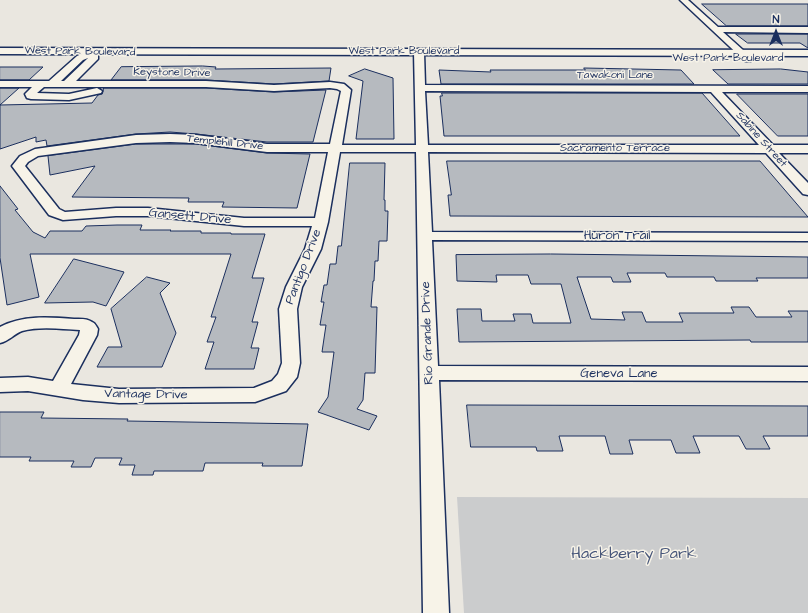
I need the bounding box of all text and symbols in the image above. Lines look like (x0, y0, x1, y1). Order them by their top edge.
north arrow (756, 12, 796, 52)
text: N (773, 12, 779, 27)
street label: West Park Boulevard (24, 44, 136, 60)
street label: West Park Boulevard (349, 45, 459, 59)
street label: West Park Boulevard (673, 52, 783, 66)
street label: Keystone Drive (133, 66, 211, 80)
street label: Tawakoni Lane (577, 69, 653, 83)
street label: Sabine Street (733, 109, 789, 171)
street label: Templehill Drive (186, 132, 264, 154)
street label: Sacramento Terrace (560, 142, 670, 156)
street label: Gansett Drive (148, 206, 232, 228)
street label: Pantigo Drive (283, 227, 325, 307)
street label: Huron Trail (584, 228, 650, 244)
street label: Rio Grande Drive (418, 281, 438, 385)
street label: Geneva Lane (580, 366, 658, 382)
street label: Vantage Drive (104, 386, 188, 404)
park label: Hackberry Park (571, 545, 697, 565)

